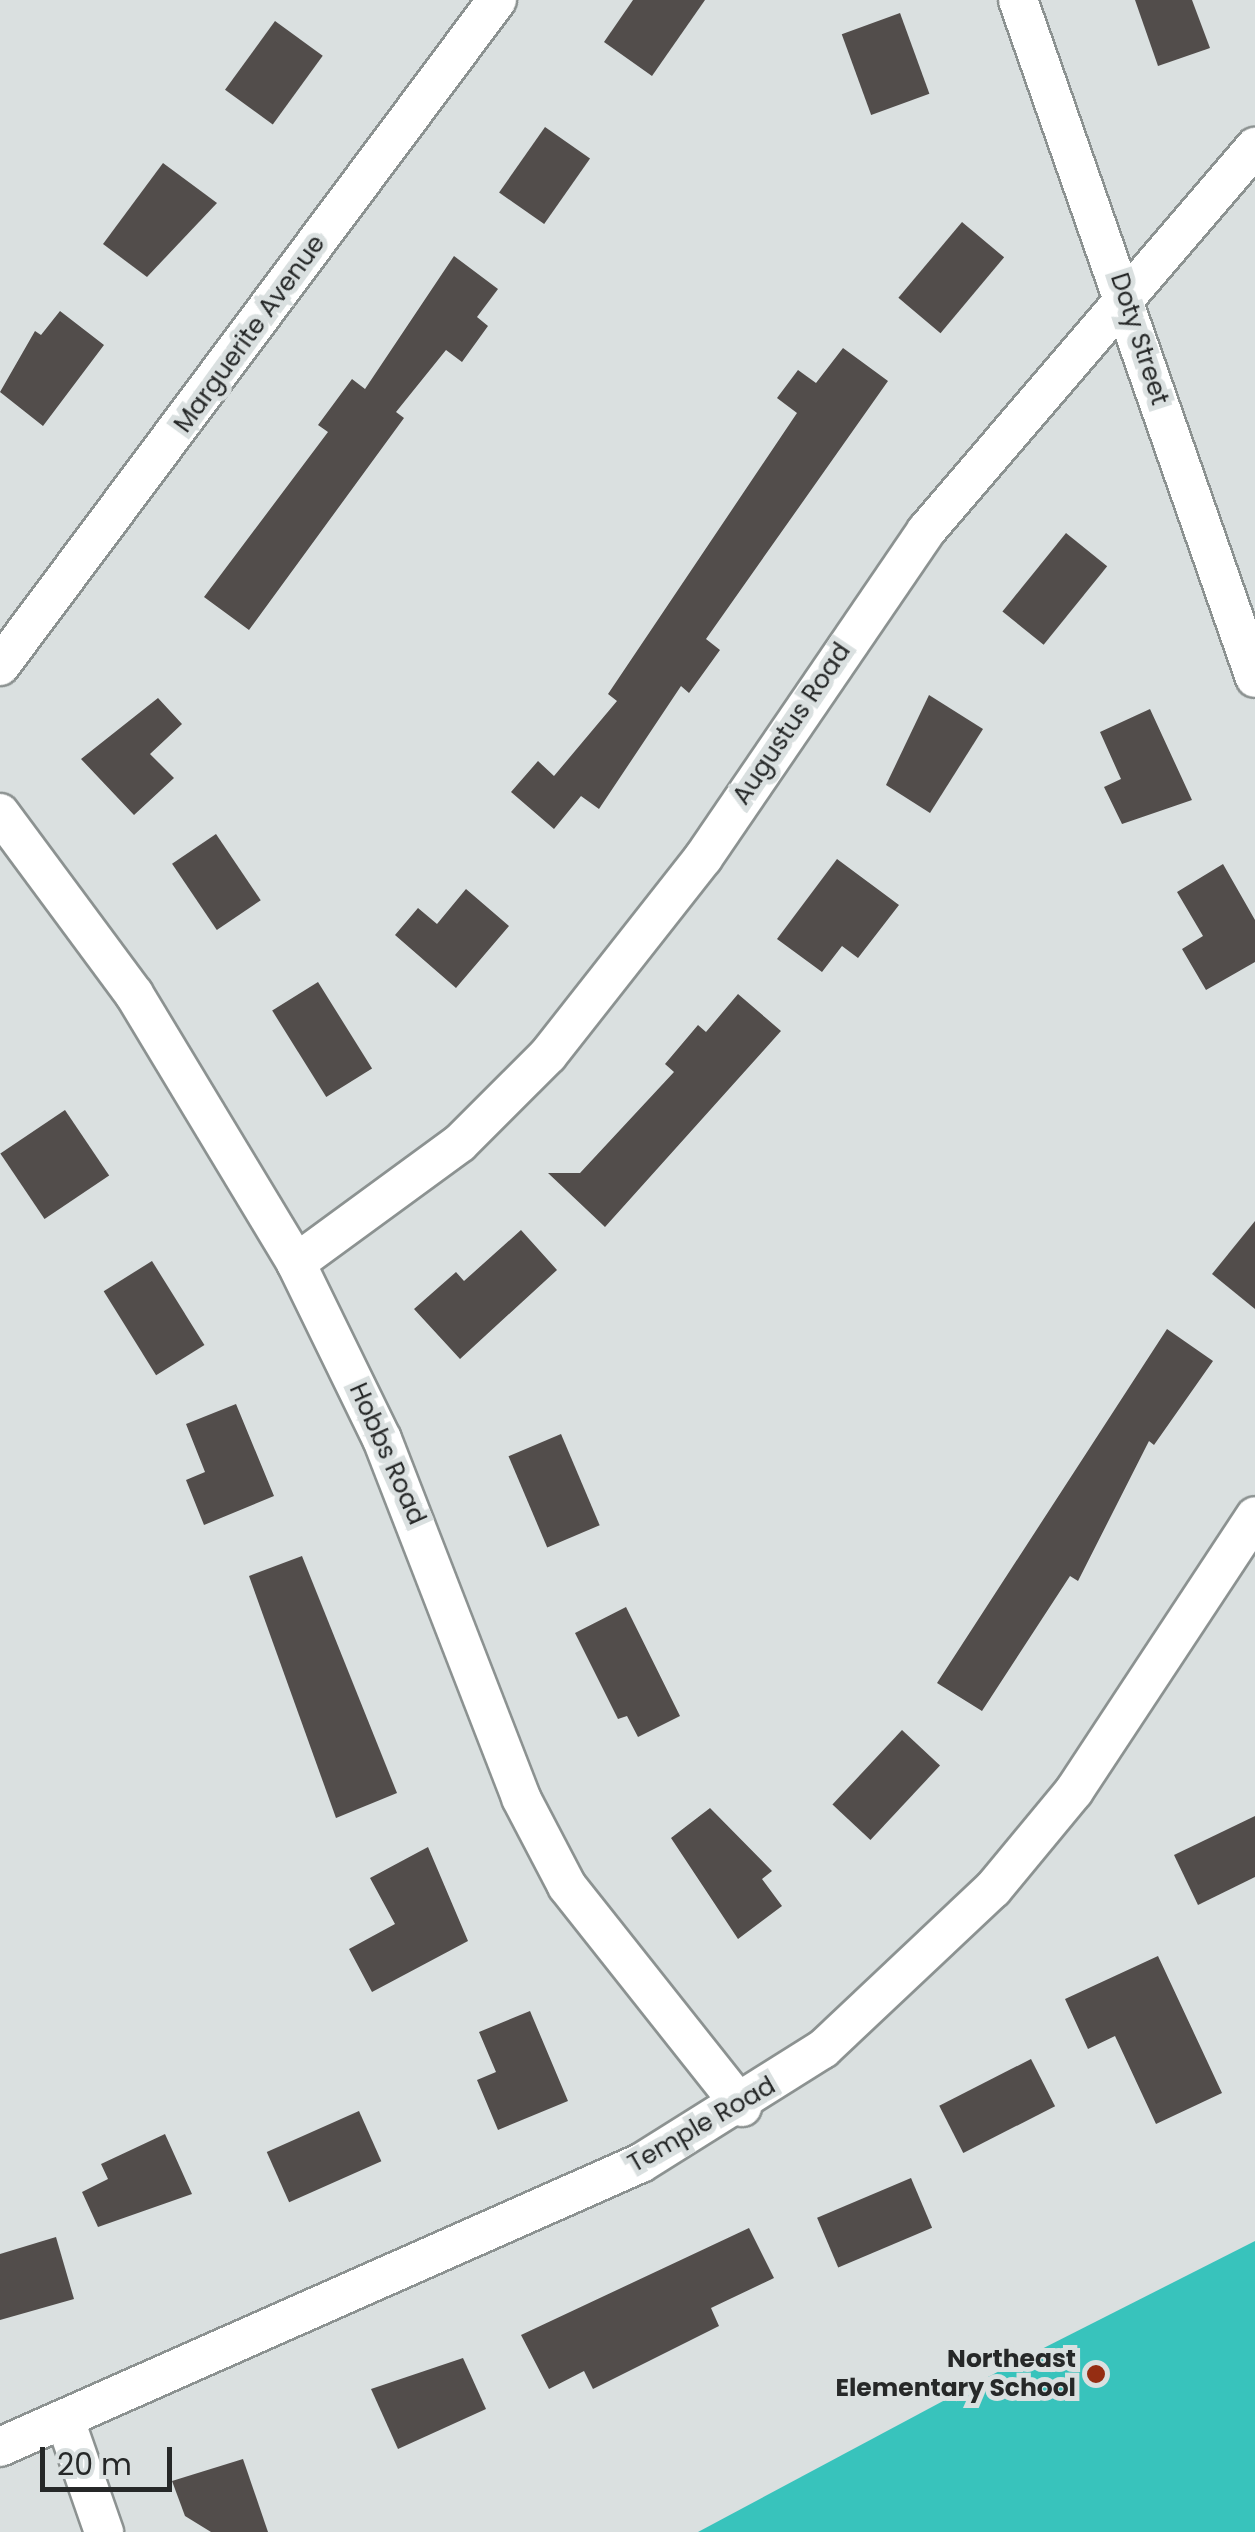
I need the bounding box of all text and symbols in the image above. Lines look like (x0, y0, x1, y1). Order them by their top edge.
street label: Marguerite Avenue (168, 229, 332, 439)
street label: Doty Street (1104, 269, 1174, 409)
street label: Augustus Road (727, 637, 857, 811)
street label: Hobbs Road (342, 1379, 432, 1529)
street label: Temple Road (623, 2071, 781, 2179)
place label: Northeast Elementary School (835, 2345, 1076, 2404)
marker: Northeast Elementary School (1085, 2363, 1107, 2385)
scale bar (45, 2427, 178, 2489)
text: 20 m (57, 2443, 132, 2486)

